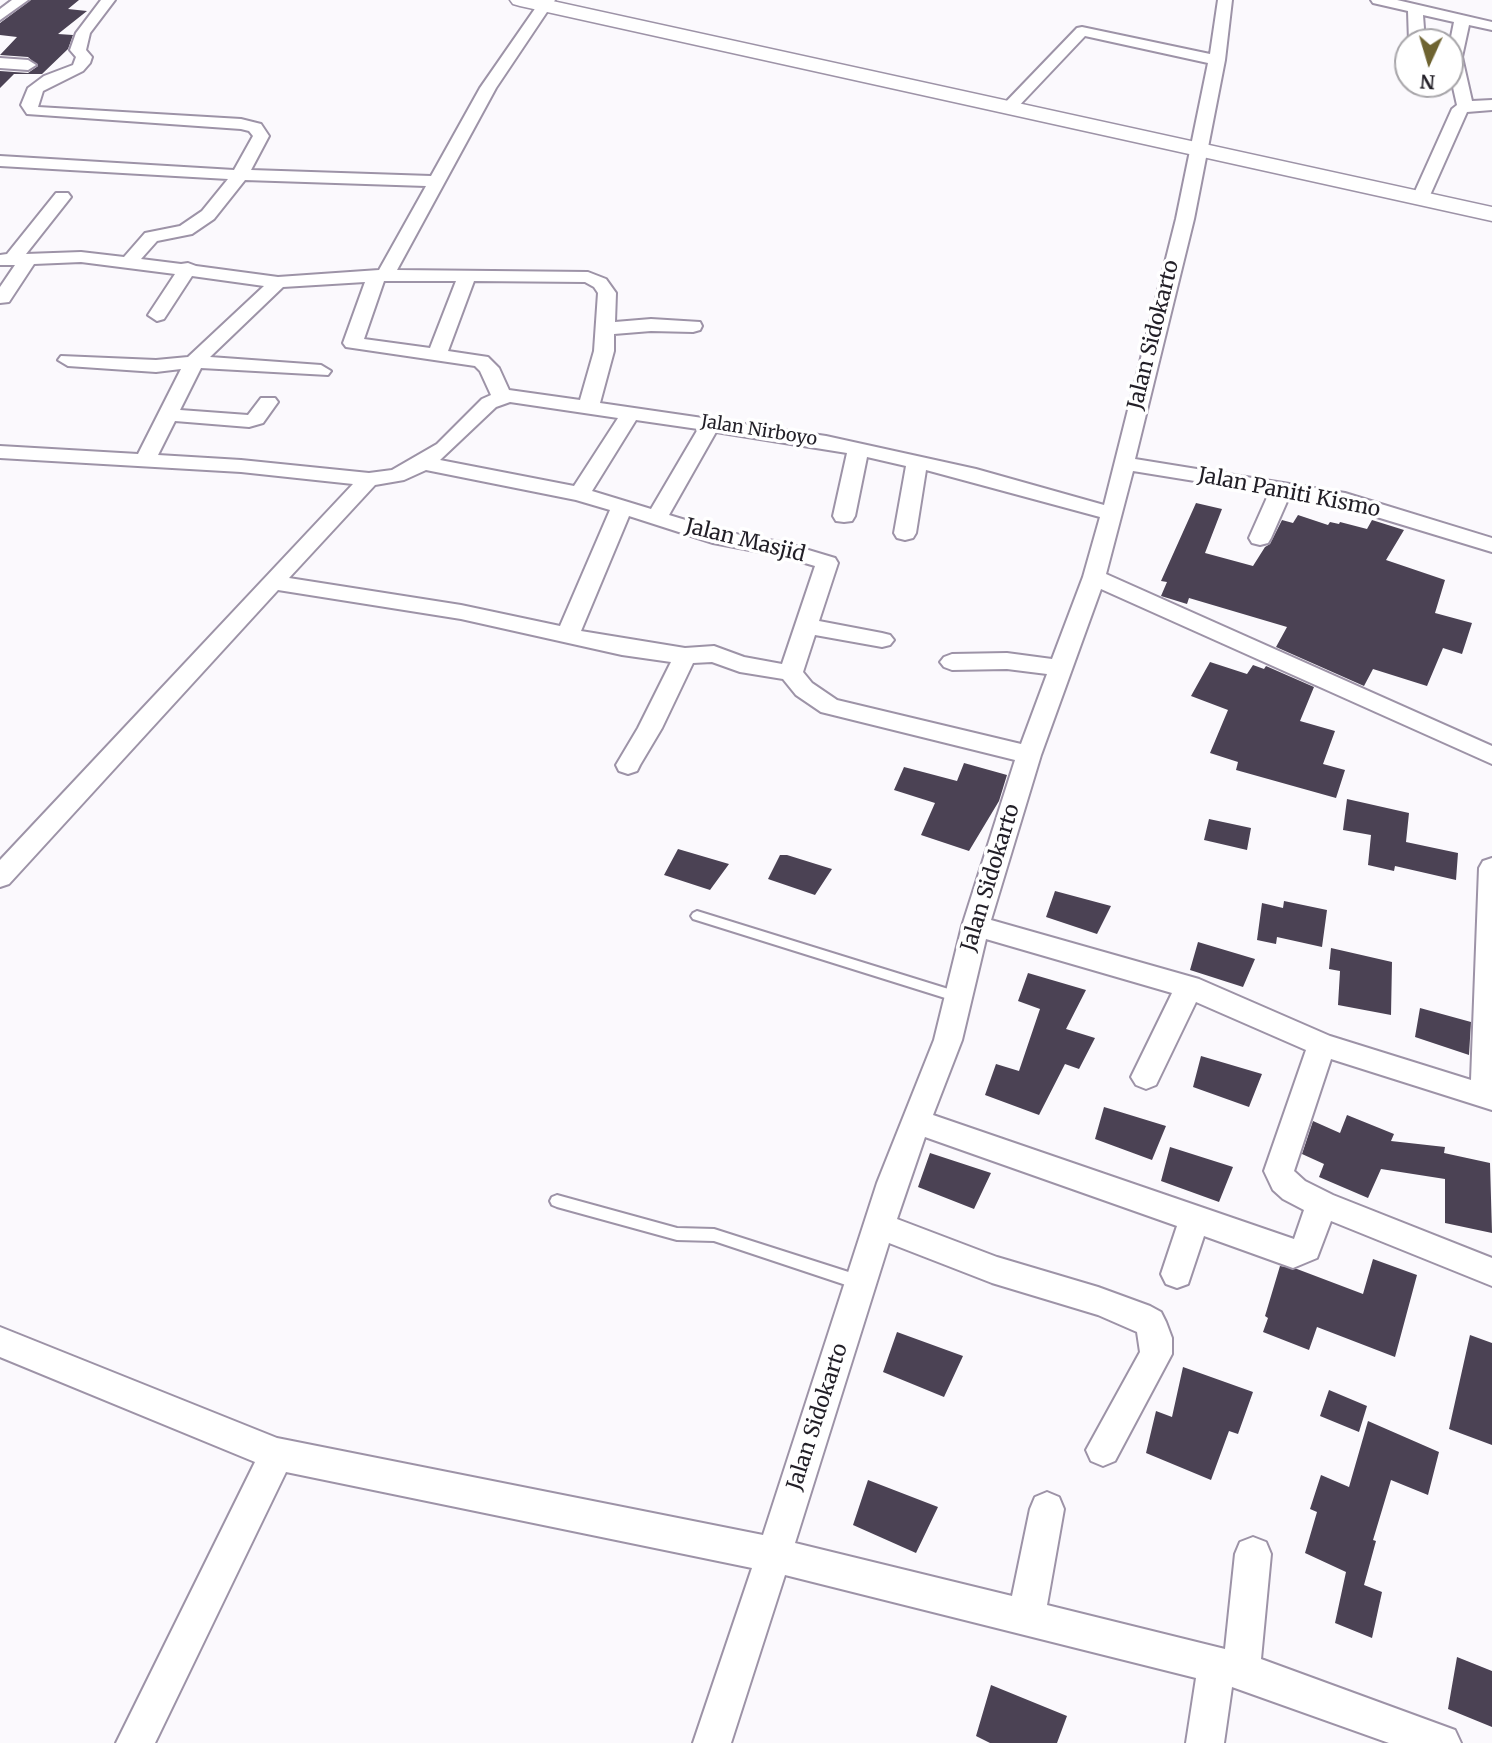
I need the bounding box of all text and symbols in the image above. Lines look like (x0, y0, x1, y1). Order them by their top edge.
north arrow (1394, 28, 1464, 98)
text: N (1419, 69, 1436, 94)
street label: Jalan Sidokarto (1123, 258, 1185, 412)
street label: Jalan Nirboyo (699, 411, 819, 451)
street label: Jalan Paniti Kismo (1196, 463, 1382, 523)
street label: Jalan Masjid (682, 514, 808, 568)
street label: Jalan Sidokarto (957, 801, 1025, 955)
street label: Jalan Sidokarto (782, 1340, 854, 1494)

